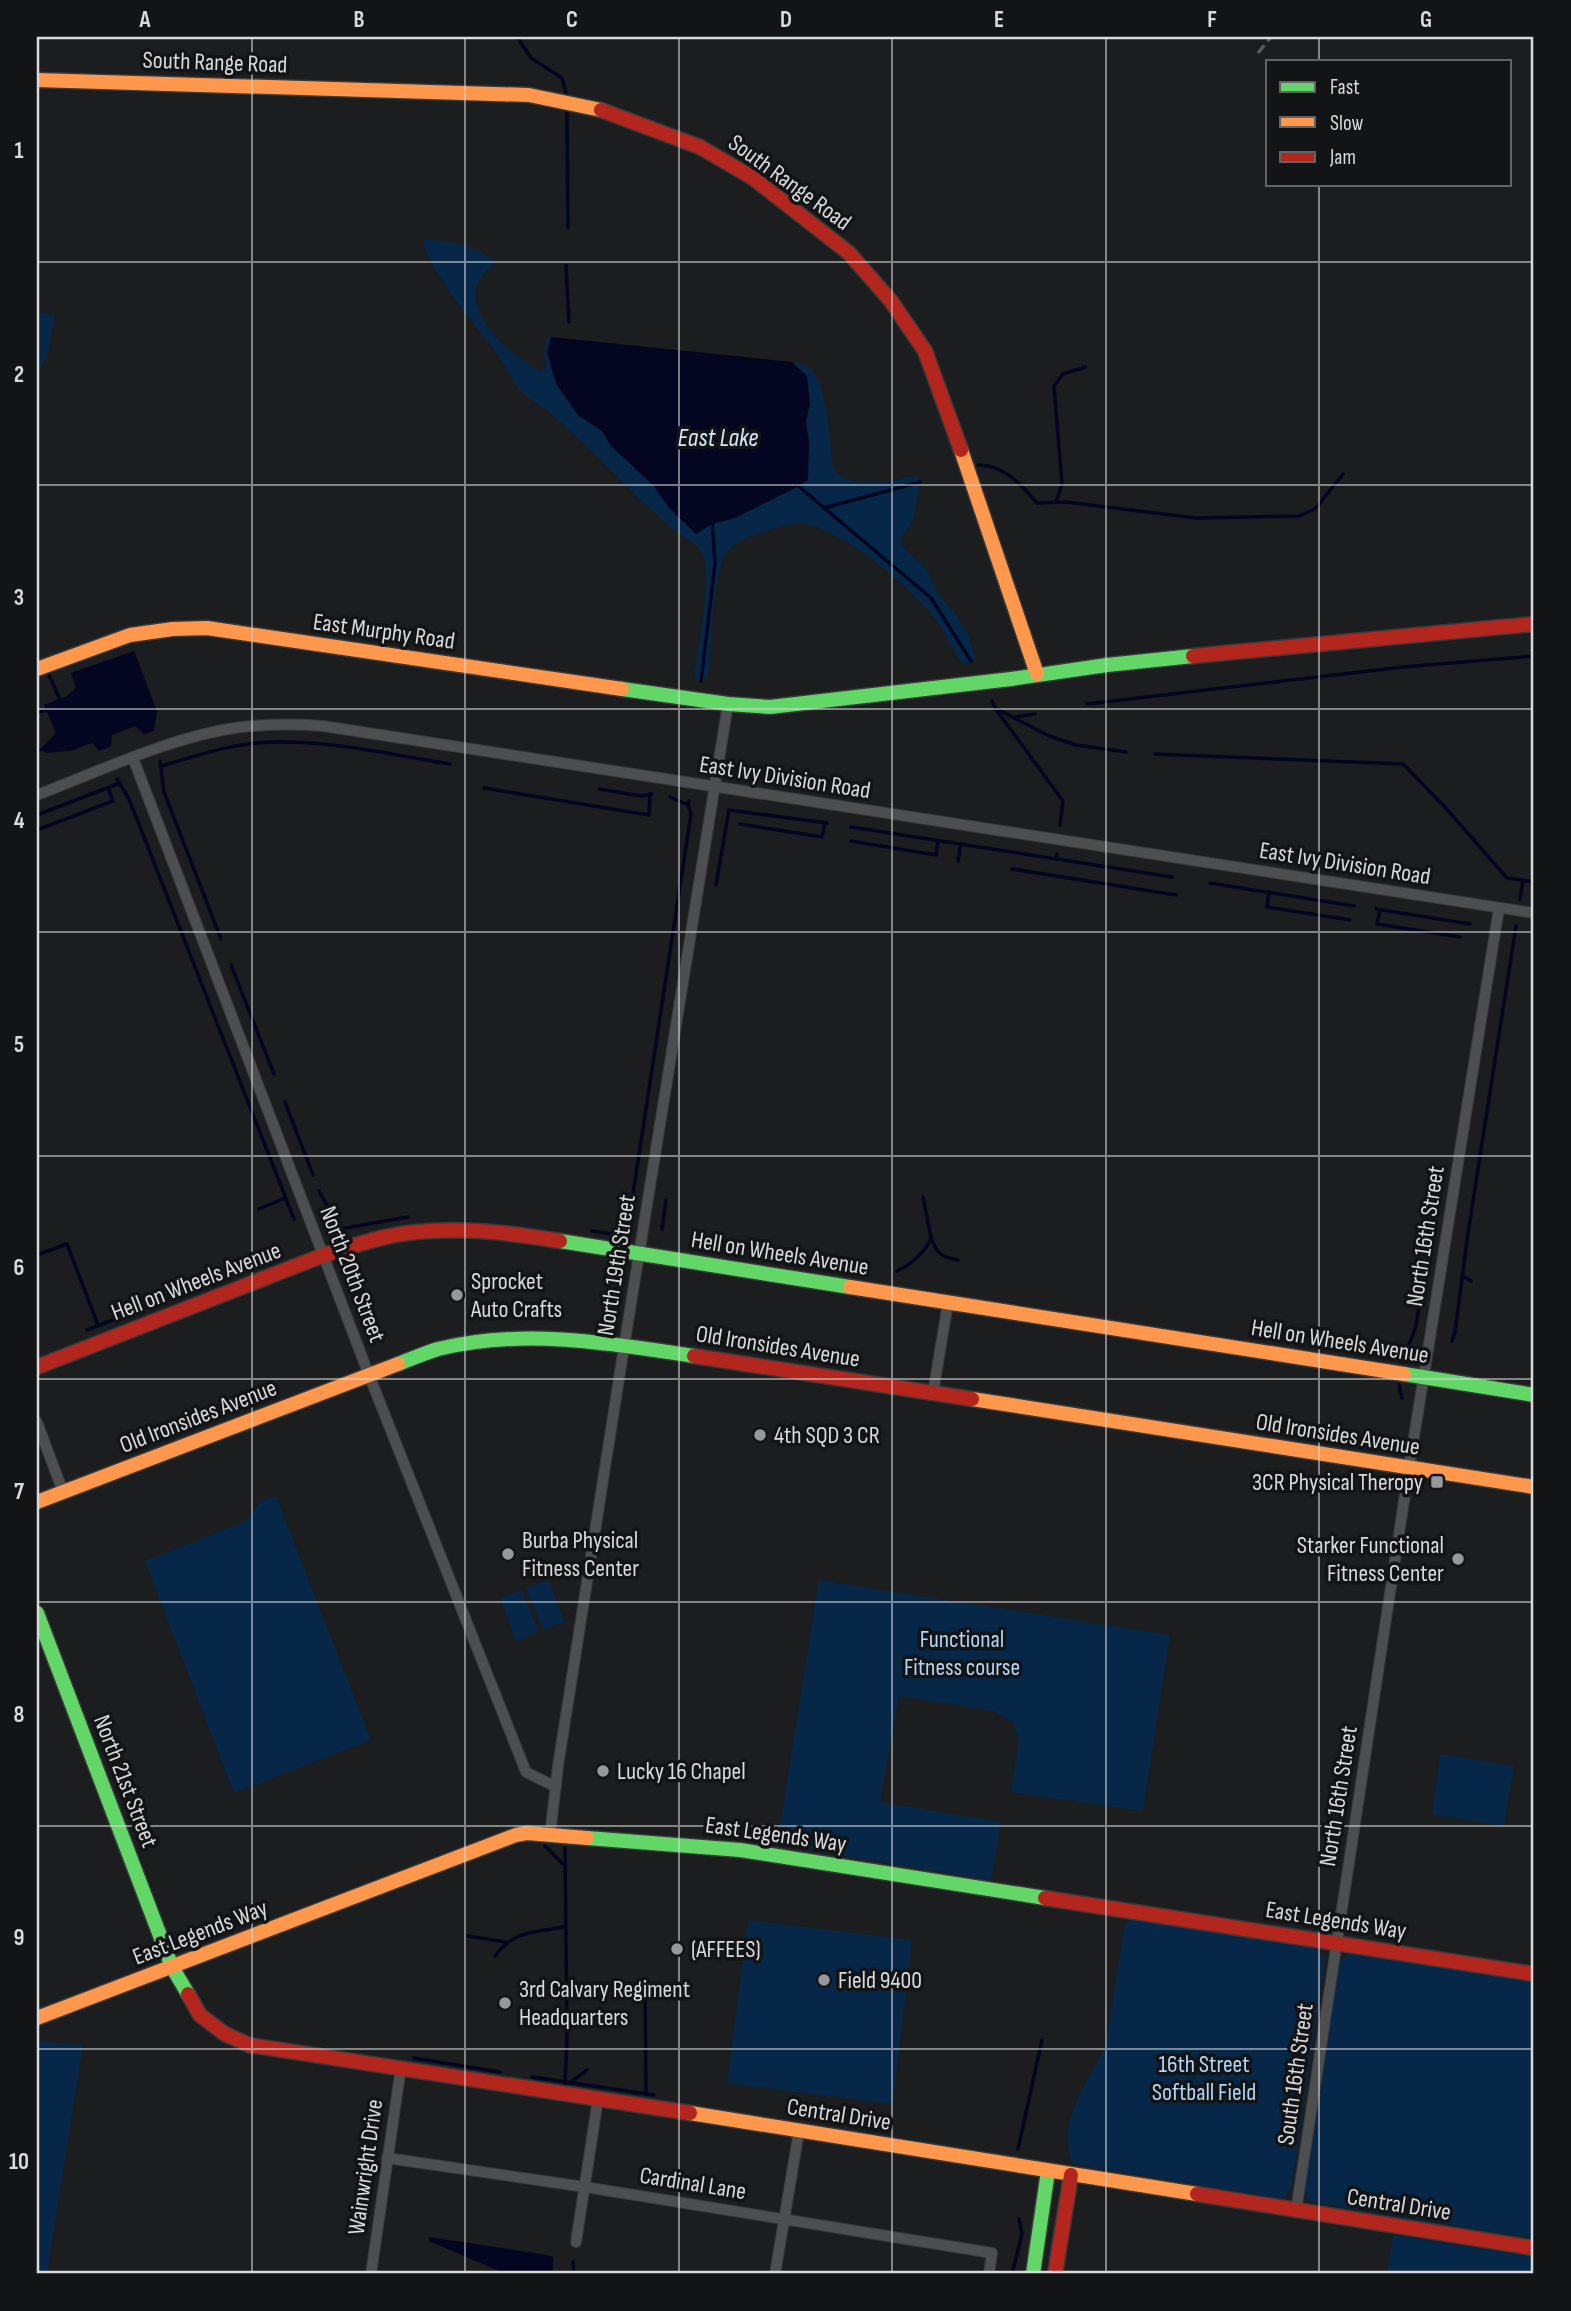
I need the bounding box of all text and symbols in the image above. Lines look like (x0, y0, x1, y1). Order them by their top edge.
text: A (139, 6, 152, 34)
text: B (354, 6, 365, 34)
text: C (566, 6, 578, 34)
text: D (780, 6, 792, 34)
text: E (994, 6, 1004, 34)
text: F (1207, 6, 1217, 34)
text: G (1420, 6, 1432, 34)
street label: South Range Road (142, 45, 288, 80)
legend (1266, 60, 1512, 186)
text: Fast (1330, 75, 1360, 100)
text: Slow (1330, 111, 1364, 136)
street label: South Range Road (723, 128, 857, 237)
text: 1 (14, 137, 24, 165)
text: Jam (1329, 145, 1356, 170)
text: 2 (14, 361, 24, 389)
water label: East Lake (678, 423, 759, 454)
text: 3 (14, 584, 24, 612)
street label: East Murphy Road (311, 607, 457, 656)
street label: East Ivy Division Road (697, 750, 873, 805)
text: 4 (14, 807, 25, 835)
street label: East Ivy Division Road (1257, 836, 1433, 891)
text: 5 (14, 1031, 24, 1059)
street label: North 16th Street (1400, 1164, 1451, 1308)
street label: North 19th Street (591, 1193, 642, 1337)
street label: North 20th Street (313, 1202, 392, 1346)
street label: Hell on Wheels Avenue (689, 1225, 871, 1282)
street label: Hell on Wheels Avenue (107, 1236, 285, 1327)
text: 6 (14, 1254, 24, 1282)
place label: Sprocket Auto Crafts (470, 1267, 562, 1324)
marker: Sprocket Auto Crafts (449, 1287, 465, 1303)
street label: Hell on Wheels Avenue (1249, 1313, 1431, 1370)
street label: Old Ironsides Avenue (694, 1319, 862, 1374)
street label: Old Ironsides Avenue (116, 1373, 281, 1460)
street label: Old Ironsides Avenue (1254, 1407, 1422, 1462)
place label: 4th SQD 3 CR (774, 1421, 880, 1450)
marker: 4th SQD 3 CR (752, 1427, 768, 1443)
place label: 3CR Physical Theropy (1252, 1468, 1423, 1497)
marker: 3CR Physical Theropy (1429, 1474, 1445, 1490)
text: 7 (14, 1478, 24, 1506)
place label: Burba Physical Fitness Center (522, 1526, 639, 1583)
place label: Starker Functional Fitness Center (1297, 1531, 1444, 1588)
marker: Burba Physical Fitness Center (500, 1546, 516, 1562)
marker: Starker Functional Fitness Center (1450, 1551, 1466, 1567)
park label: Functional Fitness course (904, 1625, 1020, 1682)
text: 8 (14, 1701, 25, 1729)
street label: North 21st Street (87, 1711, 164, 1852)
street label: North 16th Street (1313, 1724, 1364, 1868)
place label: Lucky 16 Chapel (617, 1757, 746, 1786)
marker: Lucky 16 Chapel (595, 1763, 611, 1779)
street label: East Legends Way (704, 1810, 848, 1859)
street label: East Legends Way (129, 1893, 272, 1971)
street label: East Legends Way (1264, 1895, 1408, 1946)
text: 9 (14, 1924, 24, 1952)
place label: (AFFEES) (691, 1935, 761, 1964)
marker: (AFFEES) (669, 1941, 685, 1957)
place label: Field 9400 (838, 1966, 922, 1995)
marker: Field 9400 (816, 1972, 832, 1988)
place label: 3rd Calvary Regiment Headquarters (519, 1975, 690, 2032)
marker: 3rd Calvary Regiment Headquarters (497, 1995, 513, 2011)
street label: South 16th Street (1271, 2001, 1320, 2147)
park label: 16th Street Softball Field (1152, 2050, 1256, 2107)
street label: Central Drive (785, 2092, 893, 2137)
street label: Wainwright Drive (342, 2097, 389, 2237)
text: 10 (9, 2148, 29, 2176)
street label: Cardinal Lane (638, 2161, 748, 2206)
street label: Central Drive (1345, 2182, 1453, 2227)

